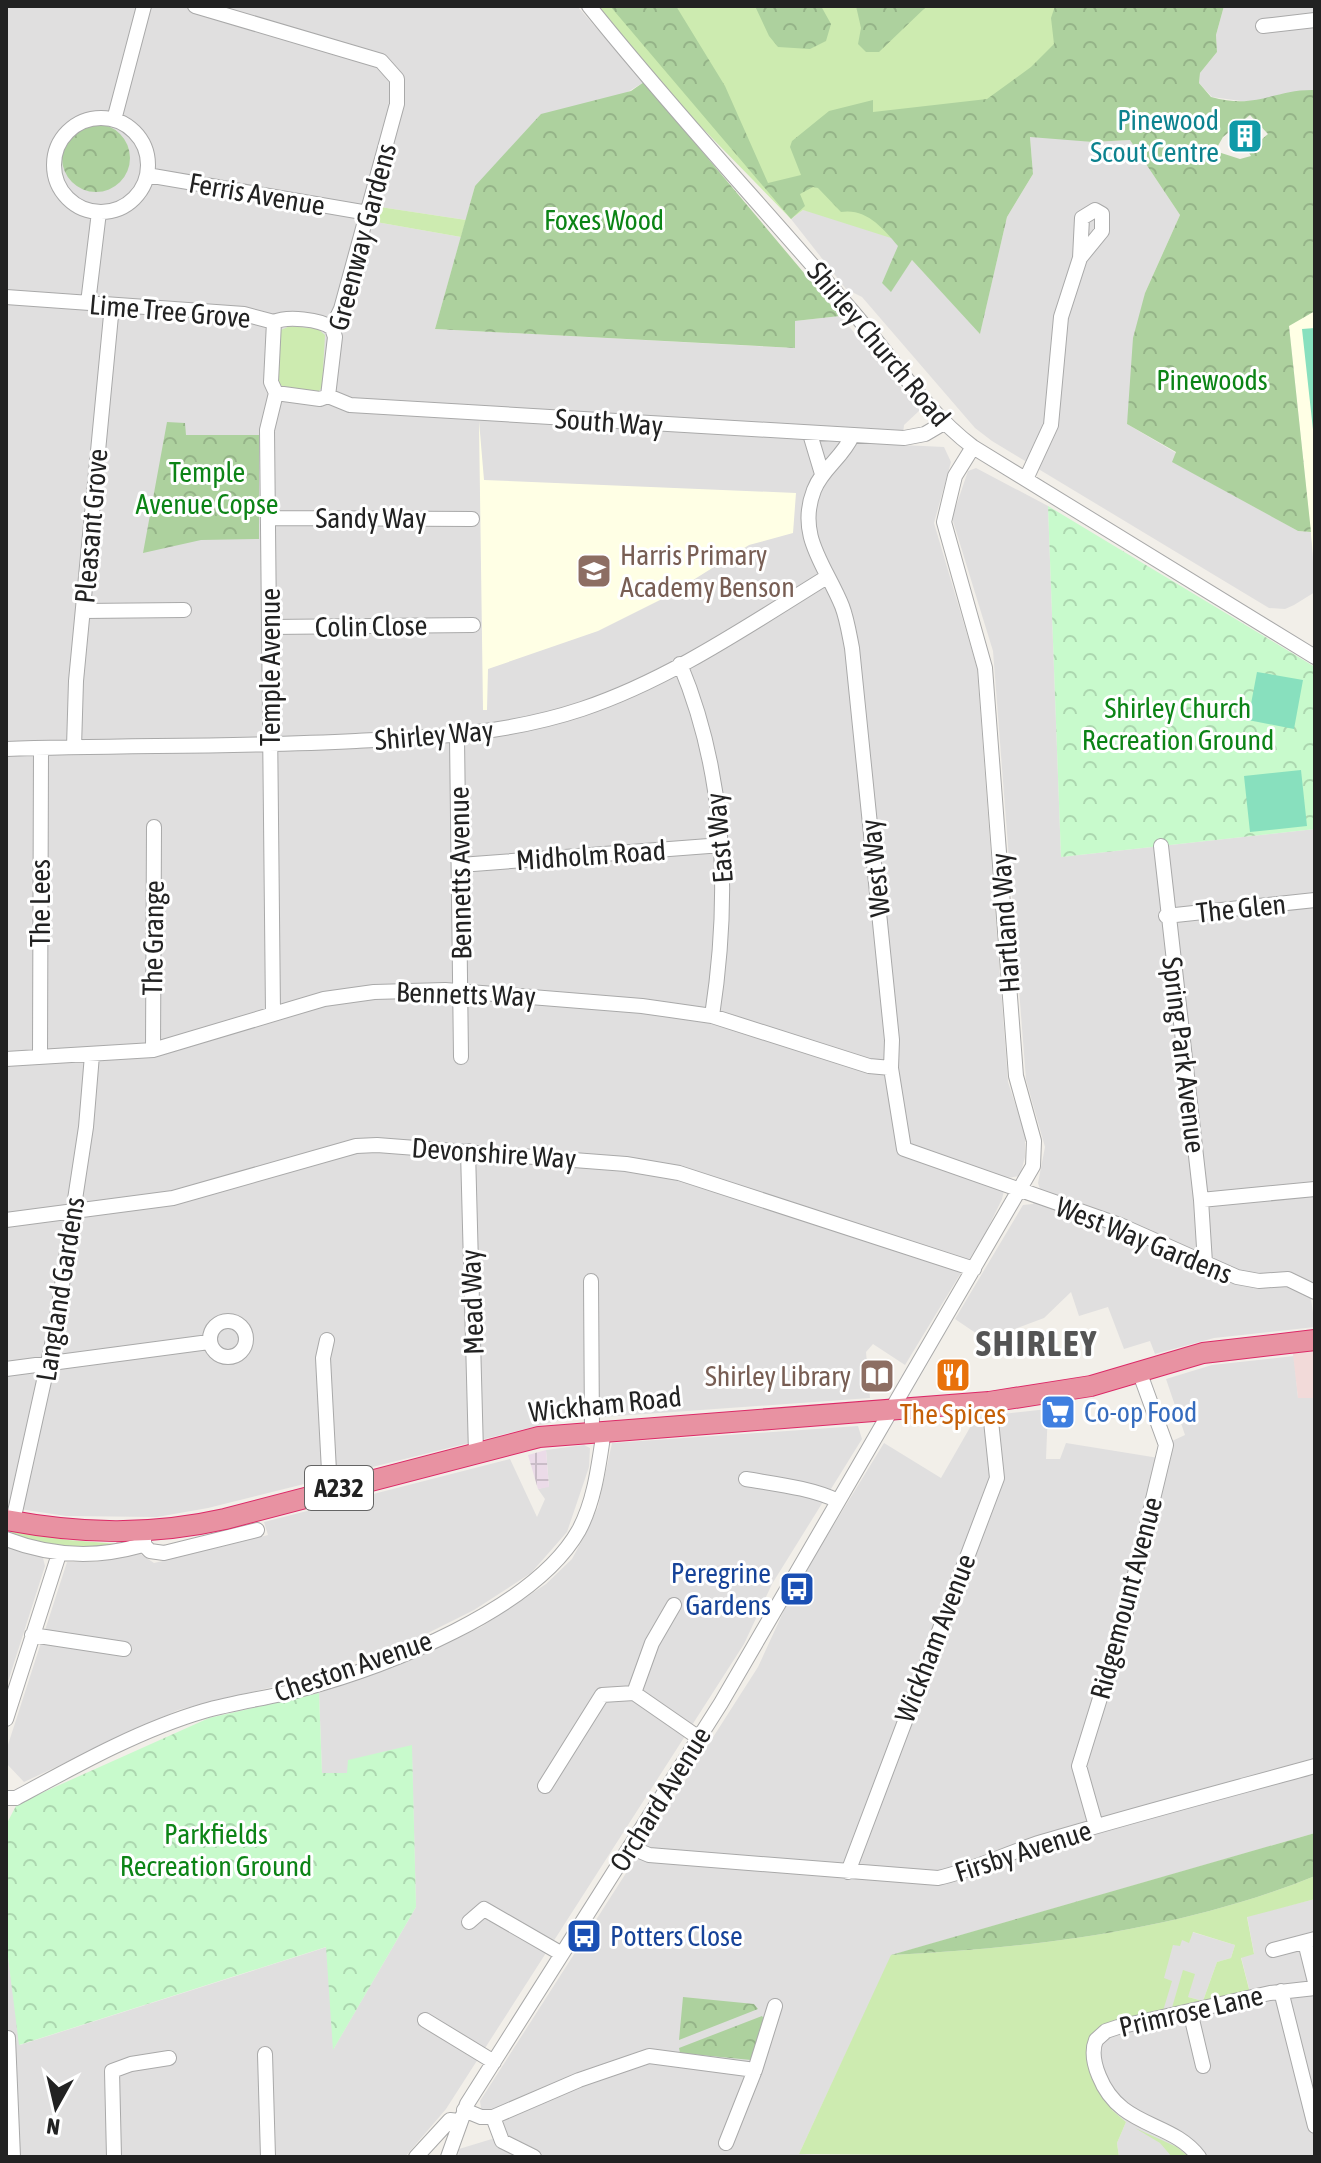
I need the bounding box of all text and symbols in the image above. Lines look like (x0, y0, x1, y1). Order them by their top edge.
place label: Pinewood Scout Centre (1090, 104, 1219, 168)
building icon: Pinewood Scout Centre (1226, 117, 1264, 155)
street label: Greenway Gardens (322, 140, 402, 334)
street label: Ferris Avenue (186, 166, 328, 222)
park label: Foxes Wood (544, 204, 664, 236)
street label: Shirley Church Road (801, 256, 957, 432)
street label: Lime Tree Grove (88, 288, 252, 334)
park label: Pinewoods (1156, 364, 1268, 396)
street label: South Way (554, 402, 664, 442)
street label: Pleasant Grove (68, 447, 114, 605)
park label: Temple Avenue Copse (136, 456, 278, 520)
street label: Sandy Way (315, 502, 427, 534)
place label: Harris Primary Academy Benson (620, 539, 795, 603)
school or university icon: Harris Primary Academy Benson (575, 552, 613, 590)
street label: Temple Avenue (254, 588, 286, 746)
street label: Colin Close (314, 609, 428, 643)
park label: Shirley Church Recreation Ground (1082, 692, 1274, 756)
street label: Shirley Way (373, 714, 495, 756)
street label: Bennetts Avenue (442, 786, 478, 960)
street label: East Way (699, 791, 739, 885)
street label: West Way (854, 818, 896, 918)
street label: Midholm Road (515, 834, 667, 876)
street label: Hartland Way (984, 852, 1026, 994)
street label: The Lees (24, 859, 56, 947)
street label: The Grange (136, 880, 170, 996)
street label: The Glen (1195, 887, 1287, 929)
street label: Spring Park Avenue (1156, 955, 1212, 1155)
street label: Bennetts Way (396, 976, 536, 1012)
street label: Devonshire Way (411, 1131, 577, 1175)
street label: West Way Gardens (1051, 1190, 1237, 1290)
street label: Langland Gardens (30, 1195, 90, 1383)
street label: Mead Way (454, 1249, 490, 1355)
district label: SHIRLEY (976, 1322, 1098, 1364)
restaurant icon: The Spices (934, 1356, 972, 1394)
library icon: Shirley Library (858, 1357, 896, 1395)
place label: Shirley Library (705, 1360, 851, 1392)
street label: Wickham Road (527, 1380, 683, 1428)
supermarket icon: Co-op Food (1039, 1393, 1077, 1431)
place label: Co-op Food (1084, 1396, 1197, 1428)
place label: The Spices (900, 1398, 1006, 1430)
road number: A232 (305, 1466, 373, 1510)
street label: Ridgemount Avenue (1084, 1494, 1168, 1702)
street label: Wickham Avenue (888, 1549, 982, 1727)
place label: Peregrine Gardens (671, 1557, 771, 1621)
bus stop icon: Peregrine Gardens (778, 1570, 816, 1608)
street label: Cheston Avenue (270, 1624, 436, 1708)
street label: Orchard Avenue (603, 1721, 717, 1877)
street label: Firsby Avenue (951, 1814, 1095, 1888)
park label: Parkfields Recreation Ground (120, 1818, 312, 1882)
bus stop icon: Potters Close (565, 1917, 603, 1955)
place label: Potters Close (610, 1920, 743, 1952)
street label: Primrose Lane (1116, 1979, 1266, 2043)
north arrow (16, 2067, 96, 2147)
text: N (45, 2113, 61, 2141)

